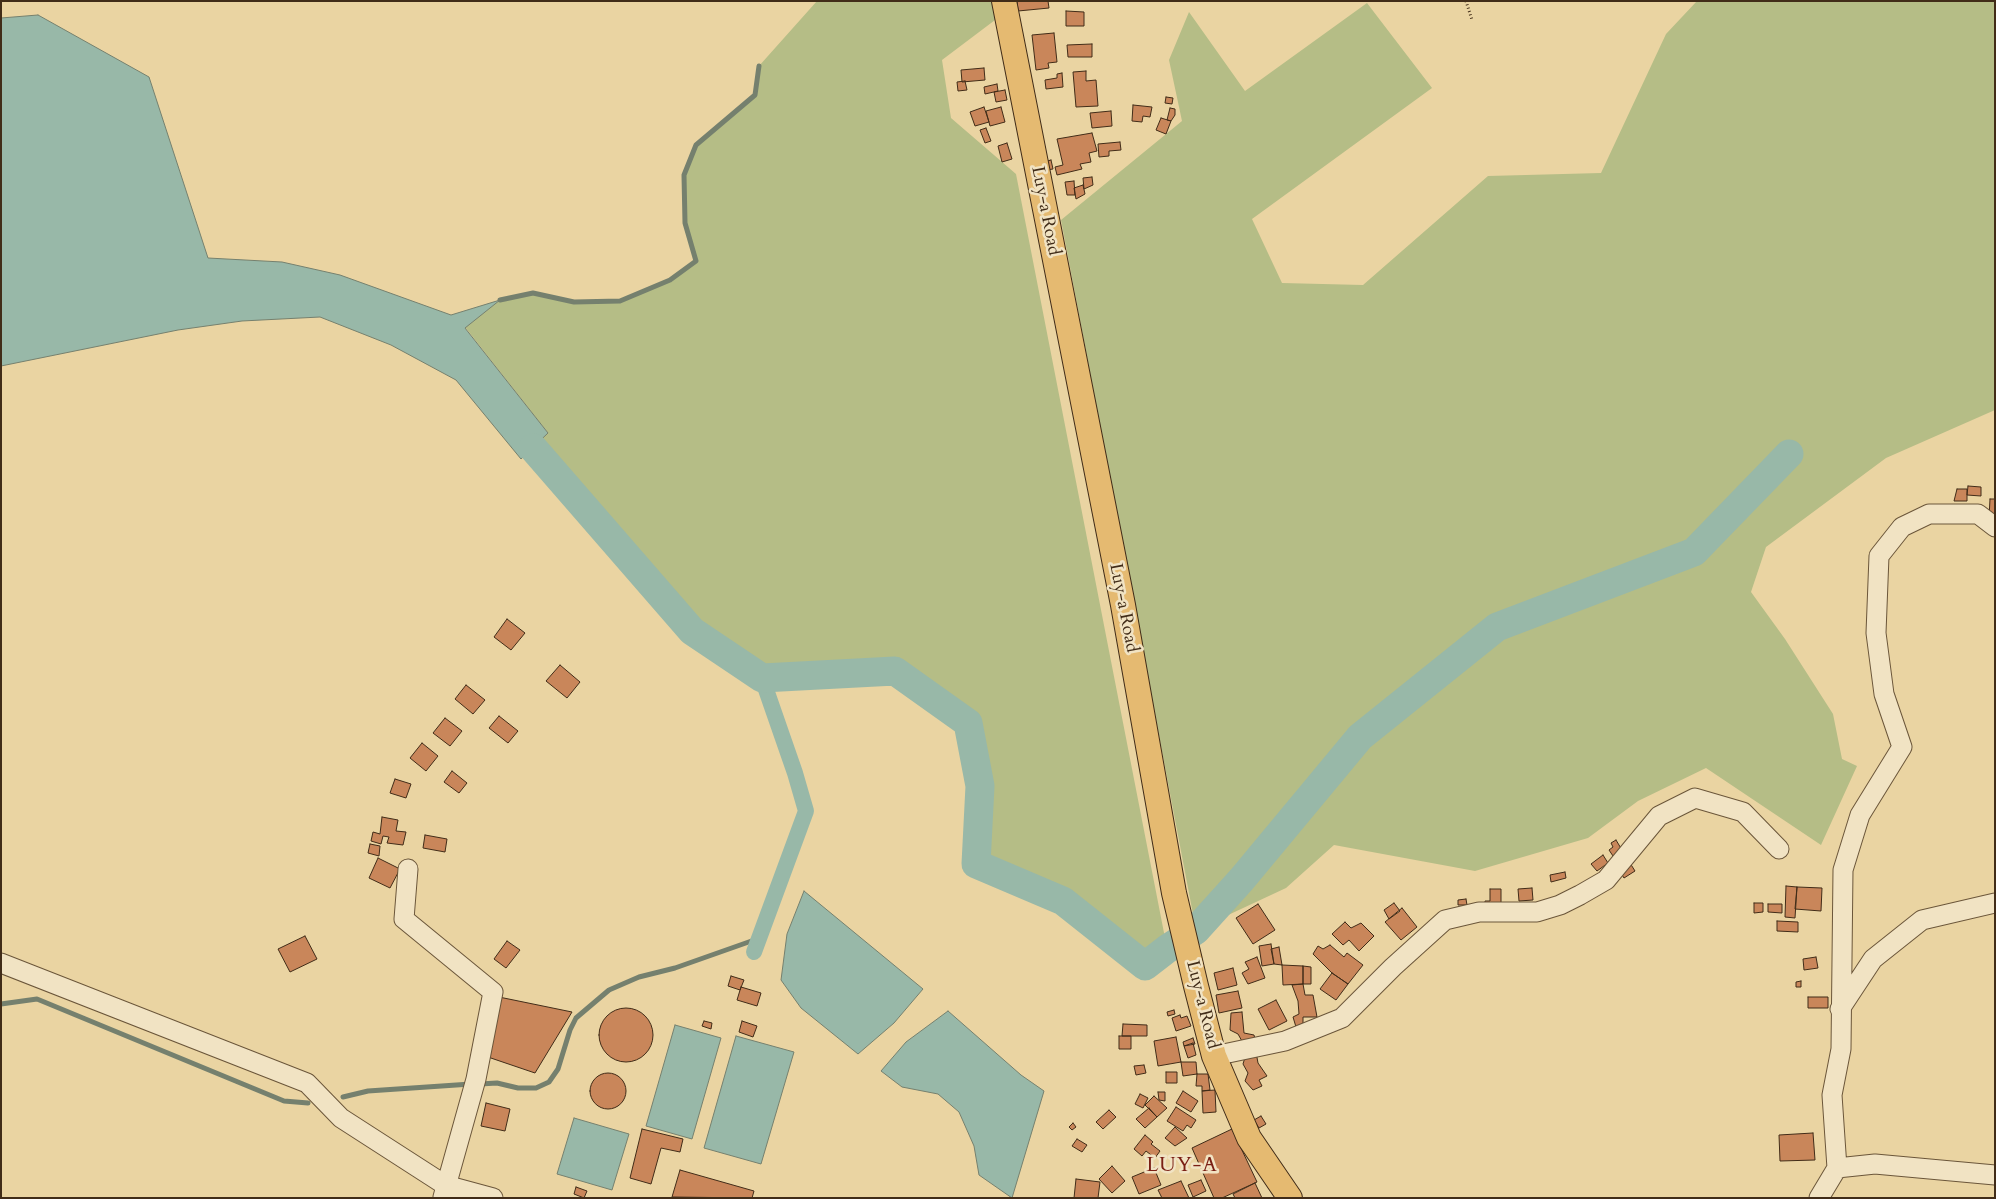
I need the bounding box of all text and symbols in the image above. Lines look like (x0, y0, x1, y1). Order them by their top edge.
street label: Luy-a Road (1026, 165, 1064, 257)
street label: Luy-a Road (1104, 562, 1142, 654)
street label: Luy-a Road (1181, 958, 1223, 1052)
district label: LUY-A (1146, 1154, 1218, 1178)

